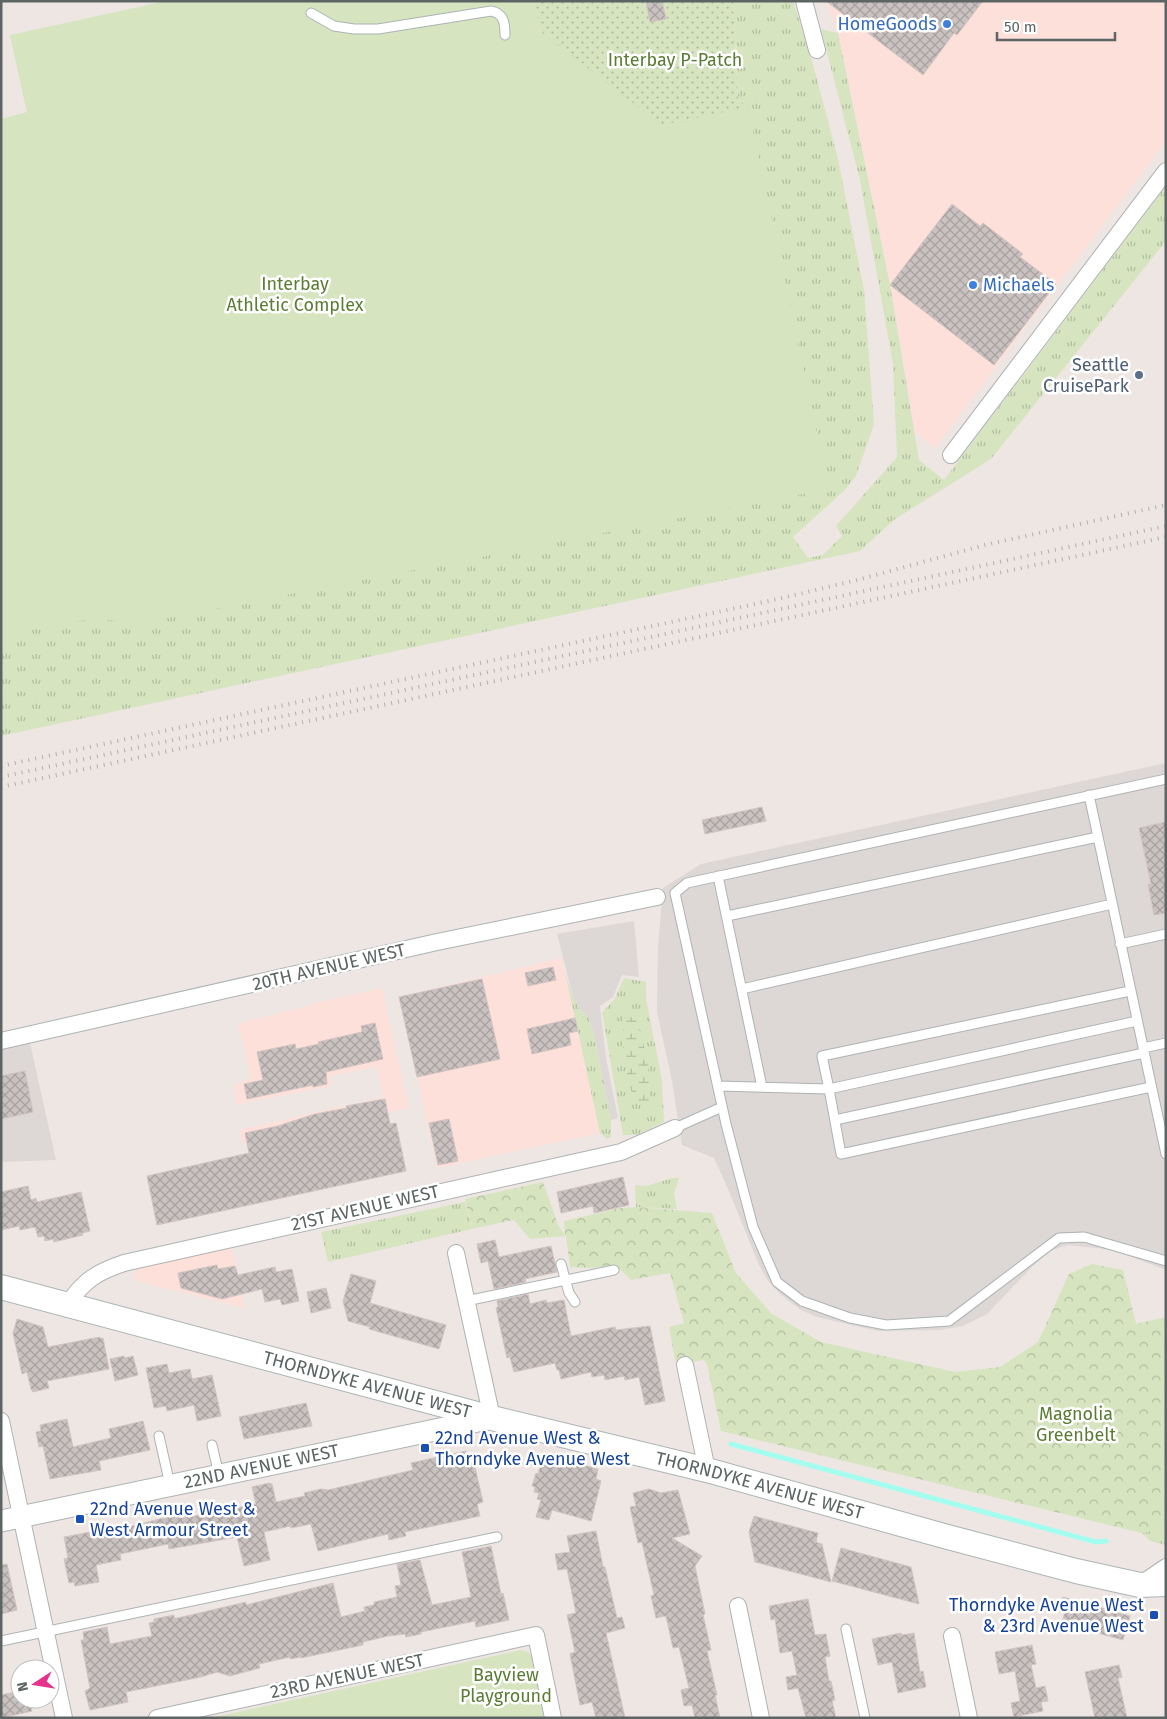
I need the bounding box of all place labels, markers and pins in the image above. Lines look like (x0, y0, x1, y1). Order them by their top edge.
place label: HomeGoods (837, 13, 937, 35)
marker: HomeGoods (941, 18, 953, 30)
place label: Michaels (983, 274, 1055, 296)
marker: Michaels (967, 279, 979, 291)
place label: Seattle CruisePark (1043, 354, 1130, 397)
marker: Seattle CruisePark (1133, 369, 1145, 381)
place label: 22nd Avenue West & Thorndyke Avenue West (435, 1427, 631, 1470)
marker: 22nd Avenue West & Thorndyke Avenue West (419, 1442, 431, 1454)
place label: 22nd Avenue West & West Armour Street (90, 1498, 256, 1541)
marker: 22nd Avenue West & West Armour Street (74, 1513, 86, 1525)
place label: Thorndyke Avenue West & 23rd Avenue West (949, 1594, 1144, 1637)
marker: Thorndyke Avenue West & 23rd Avenue West (1148, 1609, 1160, 1621)

